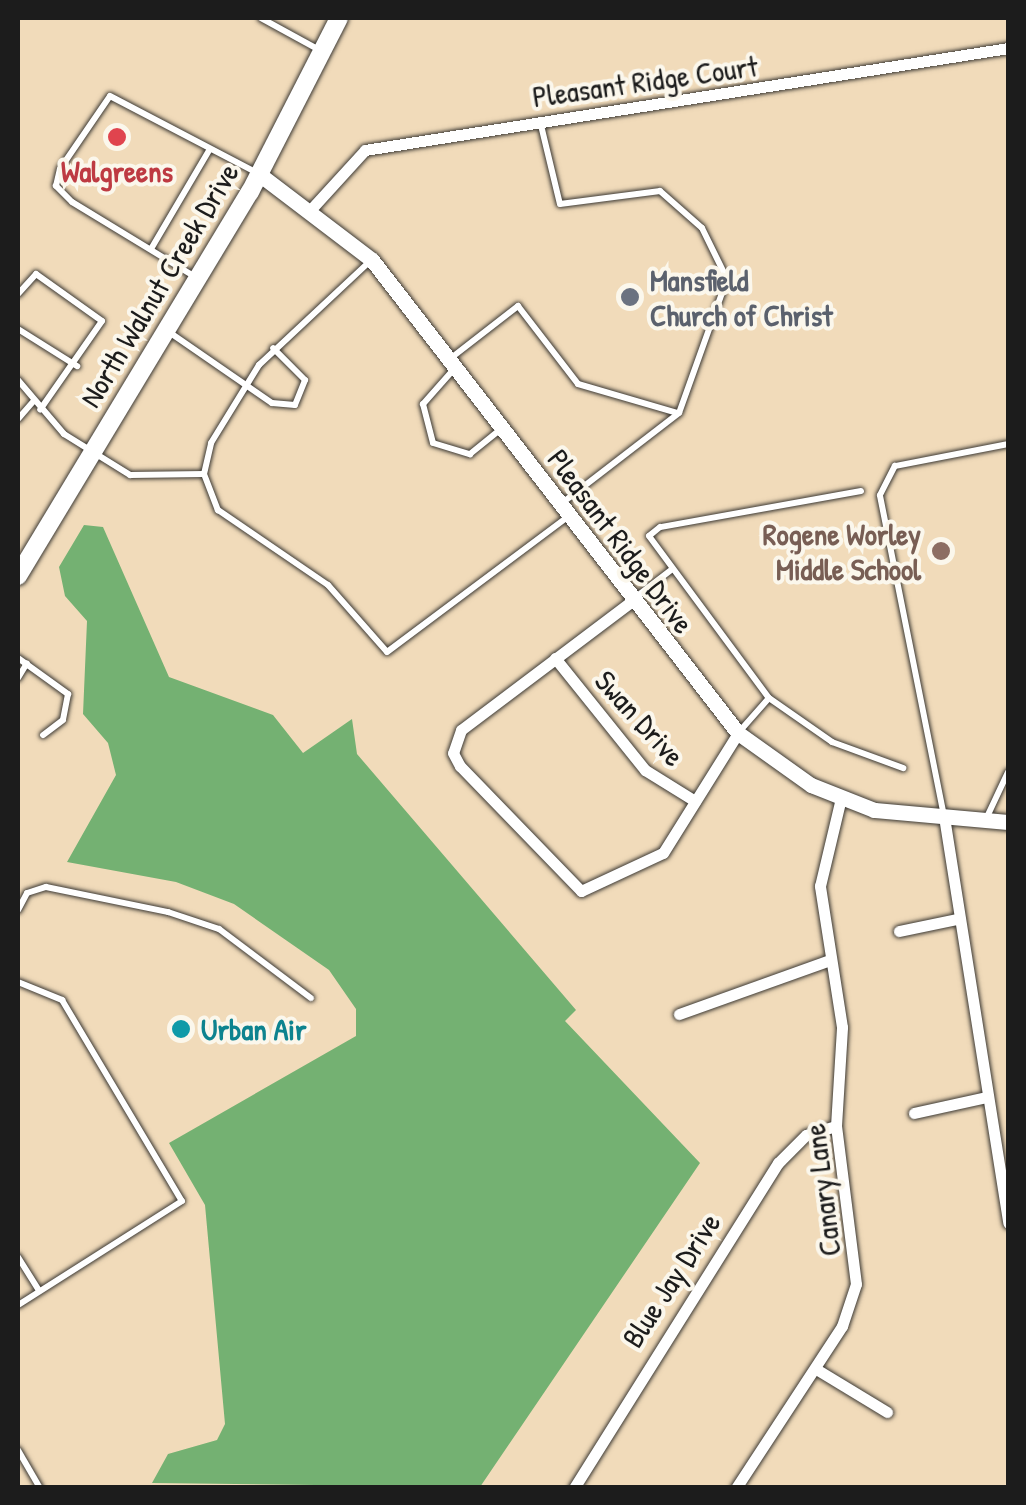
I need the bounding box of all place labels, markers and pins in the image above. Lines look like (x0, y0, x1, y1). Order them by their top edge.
marker: Walgreens (106, 126, 128, 148)
place label: Walgreens (61, 153, 173, 189)
place label: Mansfield Church of Christ (650, 262, 833, 332)
marker: Mansfield Church of Christ (619, 286, 641, 308)
place label: Rogene Worley Middle School (763, 516, 921, 586)
marker: Rogene Worley Middle School (930, 540, 952, 562)
place label: Urban Air (201, 1011, 307, 1047)
marker: Urban Air (170, 1018, 192, 1040)

